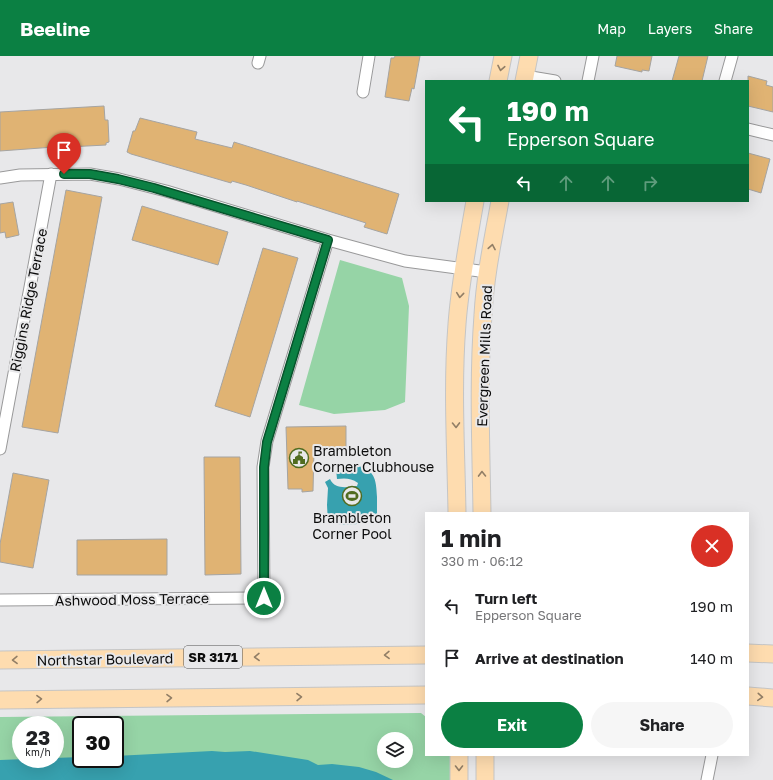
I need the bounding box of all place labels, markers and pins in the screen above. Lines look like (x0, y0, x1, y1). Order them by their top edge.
pin (47, 133, 81, 174)
place label: Brambleton Corner Clubhouse (313, 442, 434, 475)
public building icon: Brambleton Corner Clubhouse (288, 447, 310, 469)
sports icon: Brambleton Corner Pool (341, 485, 363, 507)
place label: Brambleton Corner Pool (312, 509, 392, 542)

